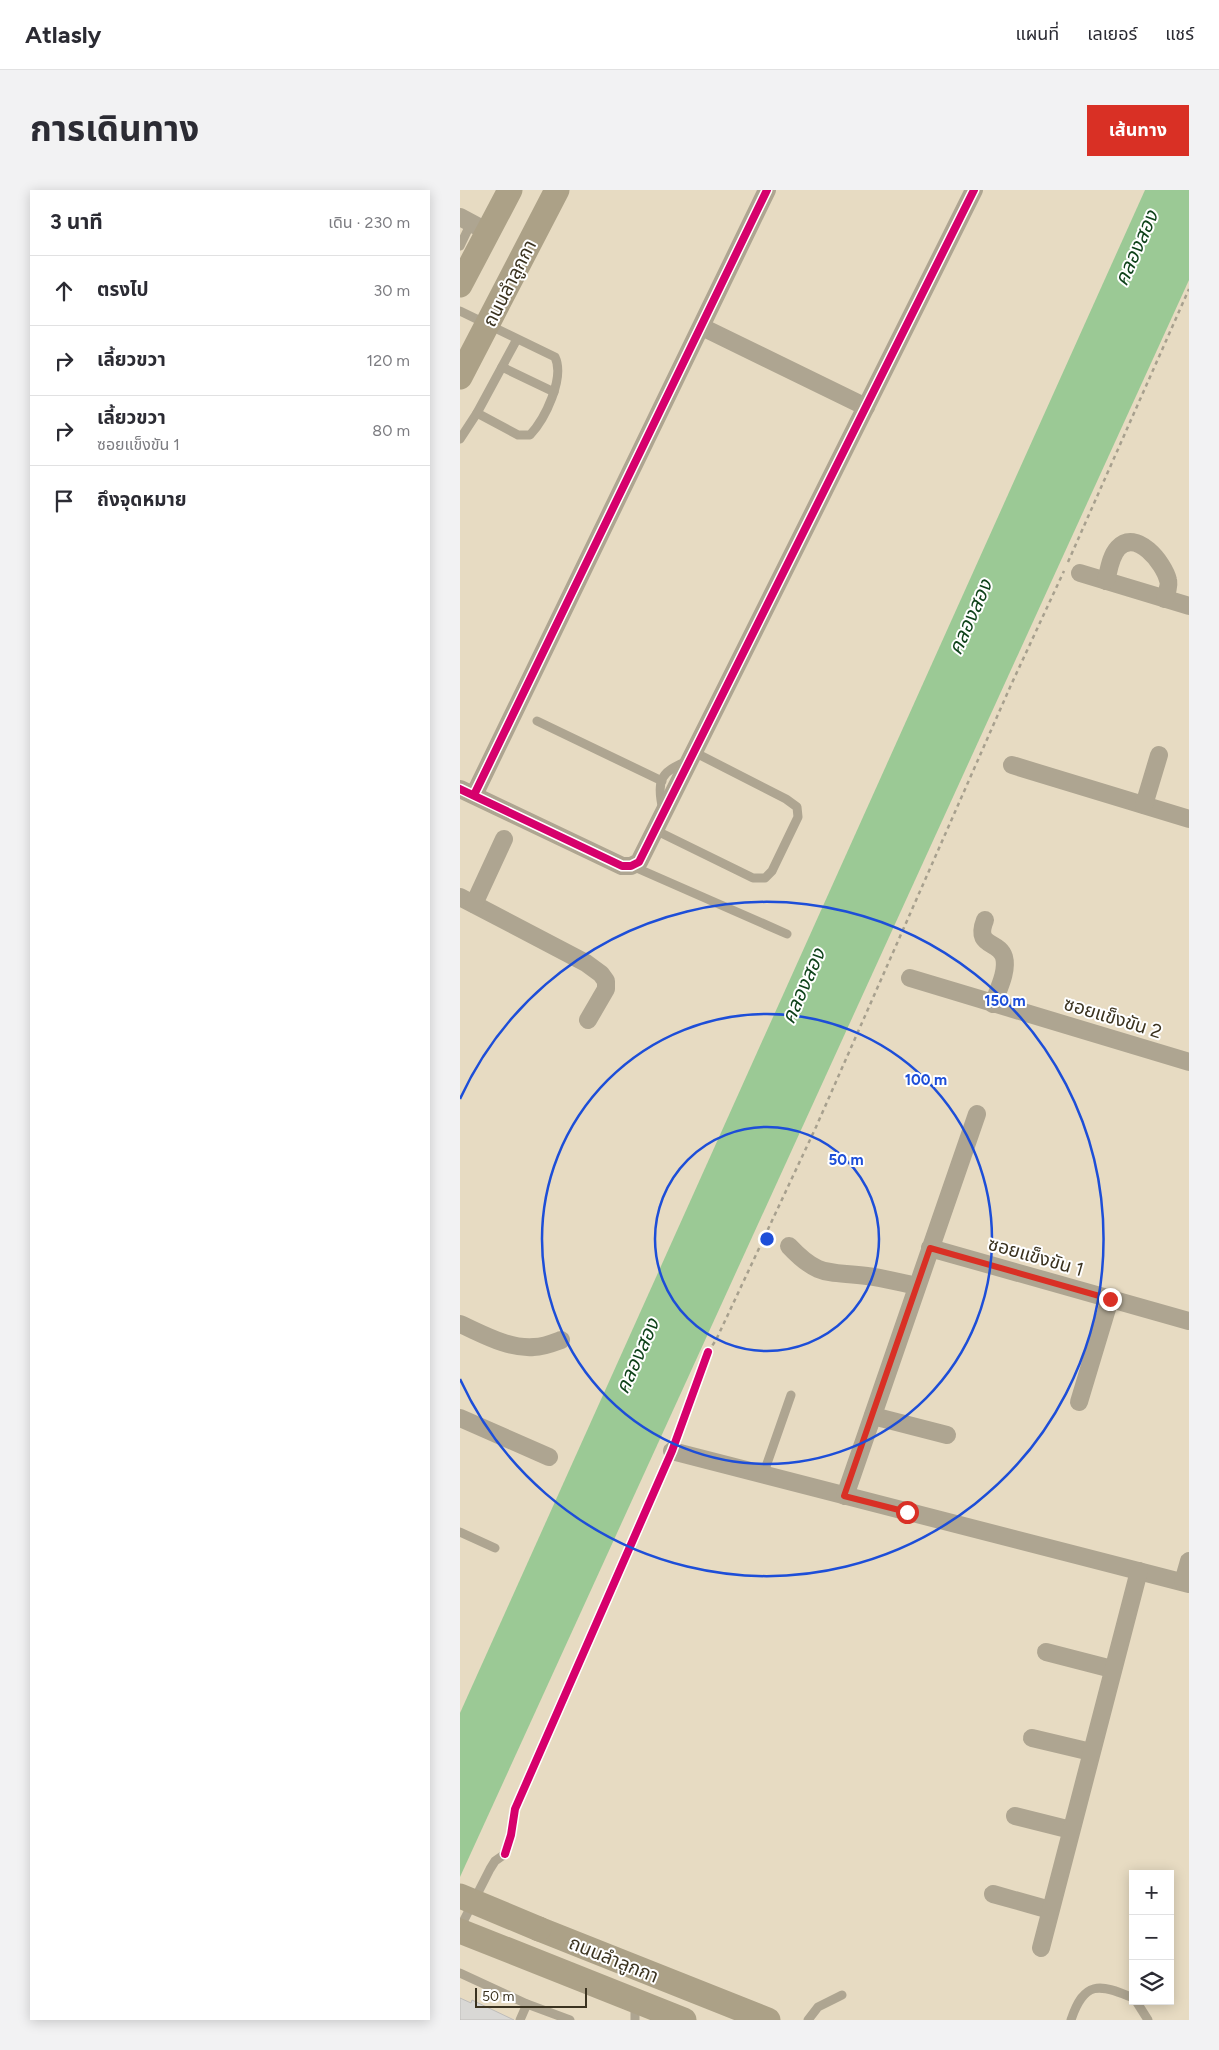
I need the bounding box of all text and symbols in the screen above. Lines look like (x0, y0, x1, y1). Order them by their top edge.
text: Atlasly (25, 20, 101, 49)
text: แผนที่ (1015, 23, 1059, 45)
text: เลเยอร์ (1087, 23, 1137, 45)
text: แชร์ (1165, 23, 1194, 45)
button: เส้นทาง (1087, 105, 1189, 156)
text: การเดินทาง (30, 108, 199, 150)
water label: คลองสอง (1109, 206, 1164, 289)
text: 3 นาที (50, 209, 103, 234)
text: เดิน · 230 m (328, 213, 410, 232)
street label: ถนนลำลูกกา (478, 236, 542, 331)
icon: ahead (50, 277, 78, 305)
text: ตรงไป (97, 278, 149, 301)
text: 30 m (373, 281, 410, 300)
icon: right (50, 347, 78, 375)
text: เลี้ยวขวา (97, 348, 166, 371)
text: 120 m (367, 351, 410, 370)
text: เลี้ยวขวา (97, 406, 166, 429)
icon: right (50, 417, 78, 445)
text: 80 m (372, 421, 410, 440)
text: ซอยแข็งขัน 1 (97, 435, 180, 454)
icon: arrive (50, 487, 78, 515)
text: ถึงจุดหมาย (97, 488, 187, 511)
water label: คลองสอง (943, 575, 998, 658)
water label: คลองสอง (776, 944, 831, 1027)
text: 150 m (984, 992, 1026, 1010)
street label: ซอยแข็งขัน 2 (1061, 992, 1165, 1043)
text: 100 m (905, 1071, 947, 1089)
text: 50 m (828, 1151, 864, 1169)
centre of rings (758, 1230, 776, 1248)
street label: ซอยแข็งขัน 1 (985, 1232, 1086, 1281)
route end (1099, 1288, 1122, 1311)
water label: คลองสอง (610, 1314, 665, 1397)
route start (896, 1501, 919, 1524)
map controls (1129, 1870, 1174, 2005)
button: + (1129, 1870, 1174, 1915)
button: − (1129, 1915, 1174, 1960)
street label: ถนนลำลูกกา (565, 1931, 662, 1989)
button: layers (1129, 1960, 1174, 2005)
scale bar (475, 1985, 588, 2008)
text: 50 m (482, 1988, 514, 2005)

